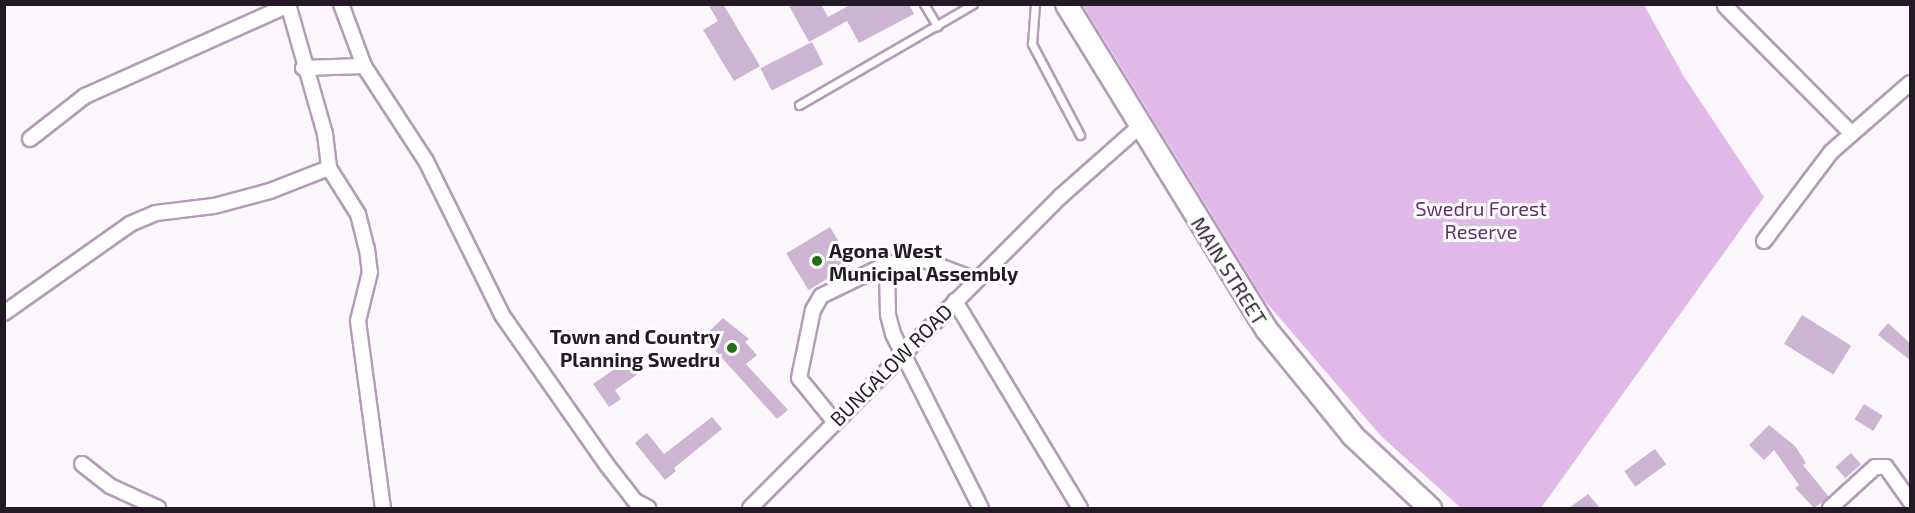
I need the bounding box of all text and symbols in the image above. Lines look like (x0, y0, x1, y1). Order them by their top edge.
park label: Swedru Forest Reserve (1415, 197, 1547, 244)
street label: MAIN STREET (1186, 212, 1272, 330)
place label: Agona West Municipal Assembly (829, 238, 1019, 285)
marker: Agona West Municipal Assembly (810, 254, 824, 268)
street label: BUNGALOW ROAD (825, 299, 957, 431)
place label: Town and Country Planning Swedru (550, 324, 720, 371)
marker: Town and Country Planning Swedru (725, 341, 739, 355)

